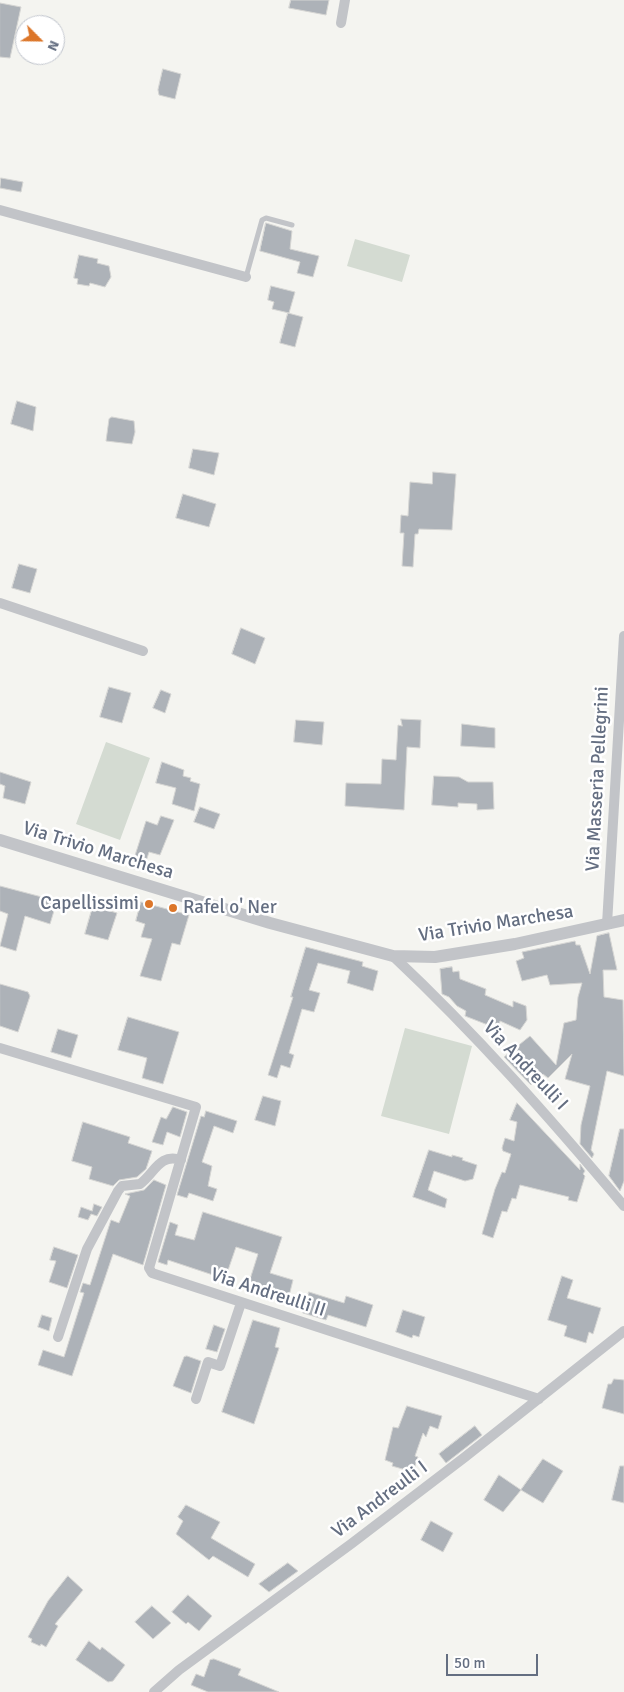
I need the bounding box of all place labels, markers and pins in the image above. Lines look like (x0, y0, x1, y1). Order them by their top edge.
place label: Capellissimi (40, 893, 139, 915)
place label: Rafel o' Ner (183, 897, 277, 919)
marker: Capellissimi (143, 898, 155, 910)
marker: Rafel o' Ner (167, 902, 179, 914)

